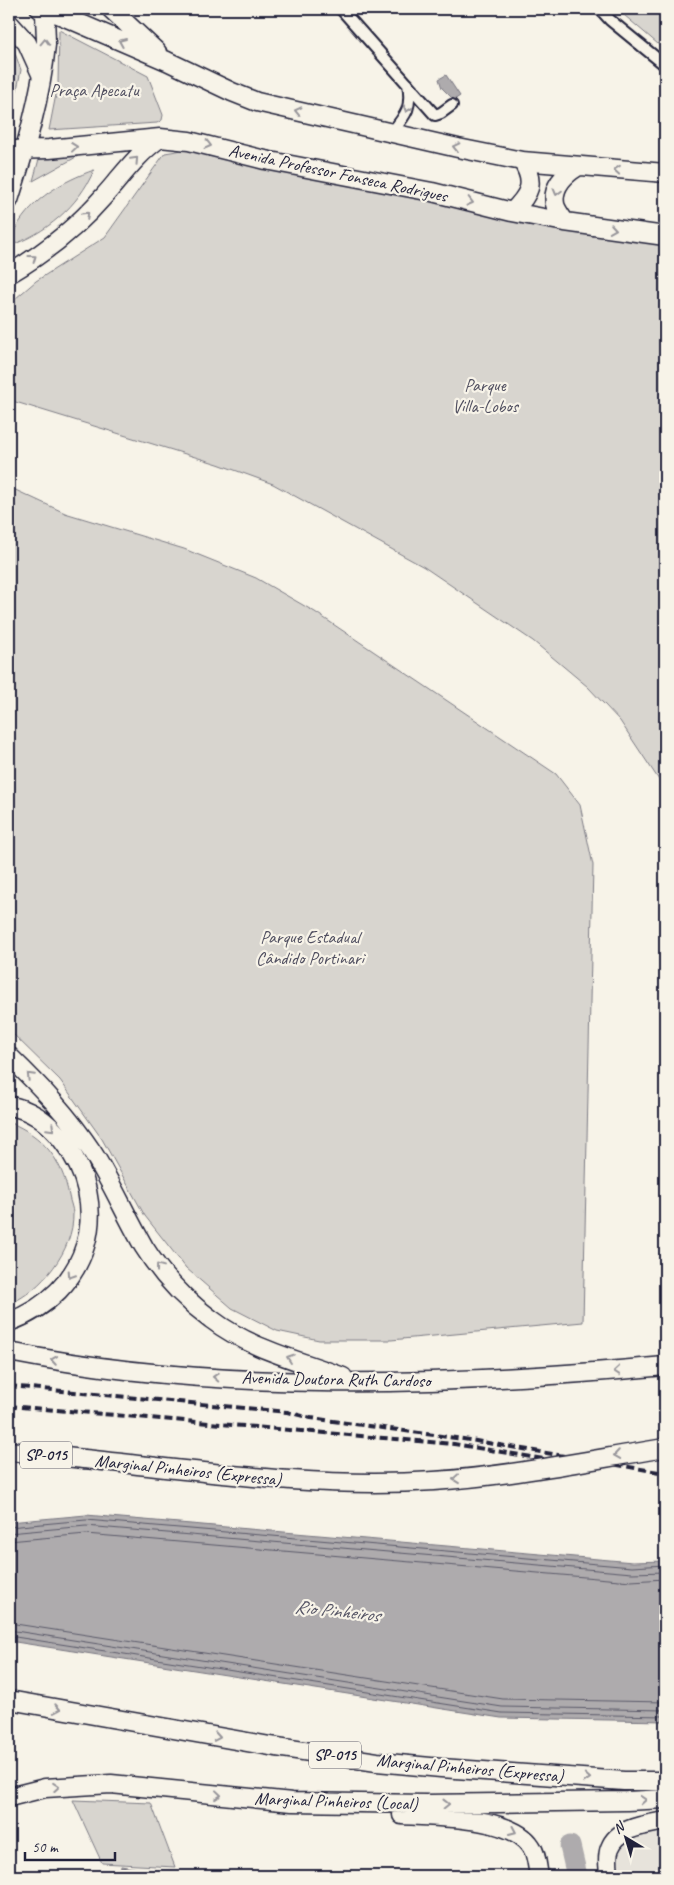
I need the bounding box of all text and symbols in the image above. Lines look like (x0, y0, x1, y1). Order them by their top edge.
one-way arrow (118, 37, 127, 48)
one-way arrow (40, 38, 50, 46)
park label: Praça Apecatu (49, 79, 140, 101)
one-way arrow (403, 104, 413, 113)
one-way arrow (293, 106, 302, 117)
street label: Avenida Professor Fonseca Rodrigues (227, 139, 451, 207)
one-way arrow (204, 140, 212, 150)
one-way arrow (70, 141, 78, 152)
one-way arrow (451, 143, 460, 153)
one-way arrow (129, 156, 138, 165)
one-way arrow (612, 165, 620, 176)
one-way arrow (552, 188, 563, 196)
one-way arrow (465, 196, 474, 207)
one-way arrow (80, 211, 89, 220)
one-way arrow (609, 224, 618, 234)
one-way arrow (27, 255, 37, 264)
park label: Parque Villa-Lobos (452, 374, 520, 417)
park label: Parque Estadual Cândido Portinari (256, 926, 367, 969)
one-way arrow (26, 1073, 35, 1082)
one-way arrow (45, 1122, 54, 1131)
one-way arrow (157, 1264, 165, 1273)
one-way arrow (67, 1270, 77, 1279)
one-way arrow (286, 1354, 295, 1364)
one-way arrow (50, 1356, 59, 1366)
one-way arrow (612, 1365, 620, 1376)
street label: Avenida Doutora Ruth Cardoso (241, 1366, 432, 1392)
one-way arrow (212, 1372, 220, 1383)
road number: SP-015 (20, 1442, 72, 1468)
street label: Marginal Pinheiros (Expressa) (94, 1449, 283, 1491)
one-way arrow (613, 1450, 621, 1460)
one-way arrow (452, 1473, 460, 1484)
water label: Rio Pinheiros (294, 1595, 384, 1628)
one-way arrow (52, 1703, 61, 1713)
one-way arrow (212, 1731, 221, 1741)
road number: SP-015 (309, 1742, 361, 1768)
street label: Marginal Pinheiros (Expressa) (376, 1749, 565, 1787)
one-way arrow (583, 1772, 591, 1783)
one-way arrow (53, 1782, 61, 1793)
street label: Marginal Pinheiros (Local) (254, 1787, 419, 1815)
one-way arrow (214, 1789, 222, 1800)
one-way arrow (640, 1795, 648, 1806)
one-way arrow (442, 1798, 450, 1809)
north arrow (602, 1812, 652, 1862)
text: N (610, 1817, 629, 1838)
one-way arrow (508, 1825, 517, 1836)
scale bar (25, 1830, 115, 1862)
text: 50 m (32, 1838, 59, 1857)

